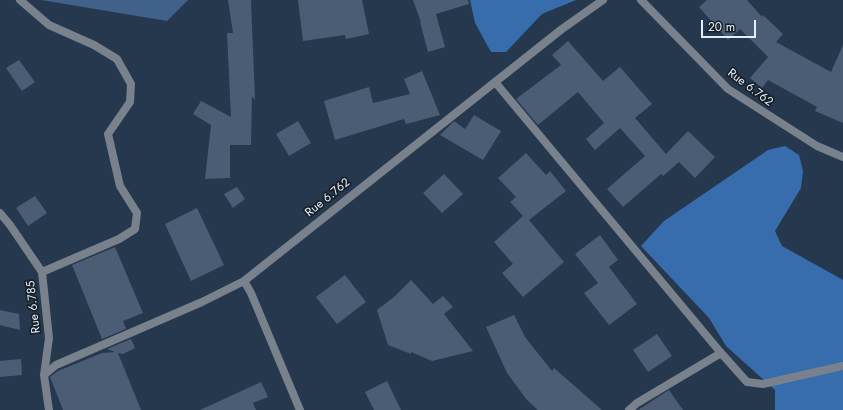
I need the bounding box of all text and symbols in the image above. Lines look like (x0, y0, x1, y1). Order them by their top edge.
scale bar (703, 12, 758, 38)
text: 20 m (708, 18, 735, 36)
street label: Rue 6.762 (724, 66, 776, 110)
street label: Rue 6.762 (303, 176, 353, 220)
street label: Rue 6.785 (24, 280, 44, 334)

